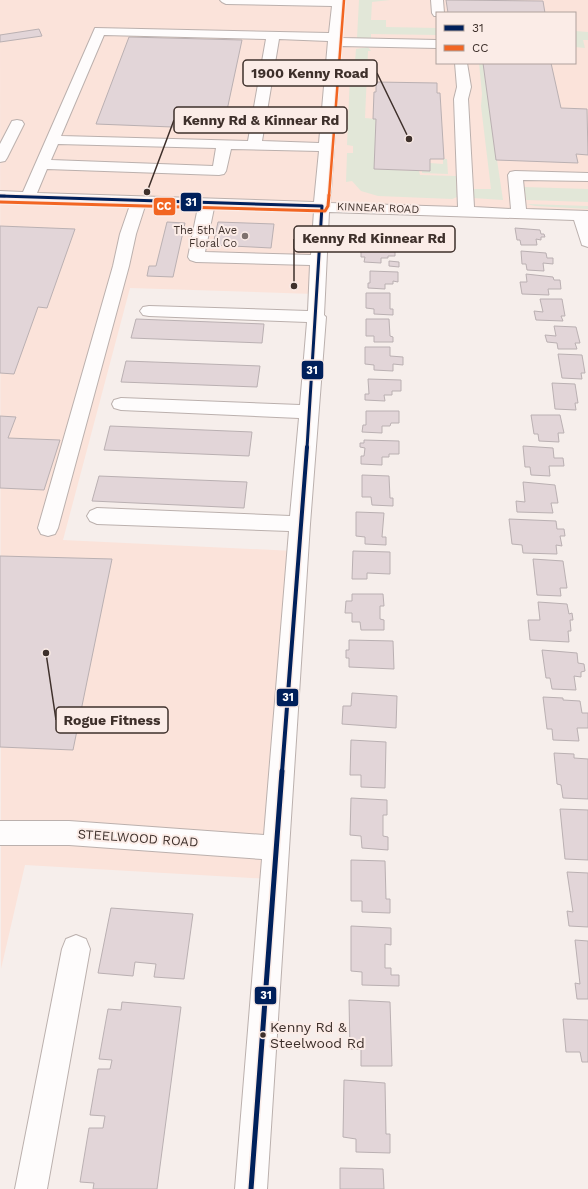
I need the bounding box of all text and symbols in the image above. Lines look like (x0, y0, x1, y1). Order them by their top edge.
legend (436, 12, 576, 64)
text: 31 (472, 21, 484, 35)
text: CC (472, 41, 488, 55)
callout: 1900 Kenny Road (243, 60, 377, 86)
text: 1900 Kenny Road (251, 65, 369, 81)
callout: Kenny Rd & Kinnear Rd (174, 107, 347, 133)
text: Kenny Rd & Kinnear Rd (183, 112, 339, 128)
line badge: 31 (180, 192, 202, 212)
text: 31 (185, 196, 197, 209)
line badge: CC (153, 197, 176, 216)
text: CC (157, 200, 172, 213)
street label: KINNEAR ROAD (337, 200, 419, 216)
place label: The 5th Ave Floral Co (174, 224, 237, 250)
callout: Kenny Rd Kinnear Rd (294, 226, 455, 252)
text: Kenny Rd Kinnear Rd (302, 230, 446, 246)
marker: The 5th Ave Floral Co (240, 231, 250, 241)
line badge: 31 (301, 360, 324, 380)
text: 31 (306, 364, 318, 377)
line badge: 31 (276, 688, 299, 707)
text: 31 (282, 691, 294, 704)
callout: Rogue Fitness (56, 707, 168, 733)
text: Rogue Fitness (64, 712, 161, 728)
street label: STEELWOOD ROAD (77, 826, 199, 850)
line badge: 31 (254, 986, 277, 1005)
text: 31 (260, 989, 272, 1002)
place label: Kenny Rd & Steelwood Rd (270, 1019, 365, 1051)
marker: Kenny Rd & Steelwood Rd (258, 1030, 268, 1040)

